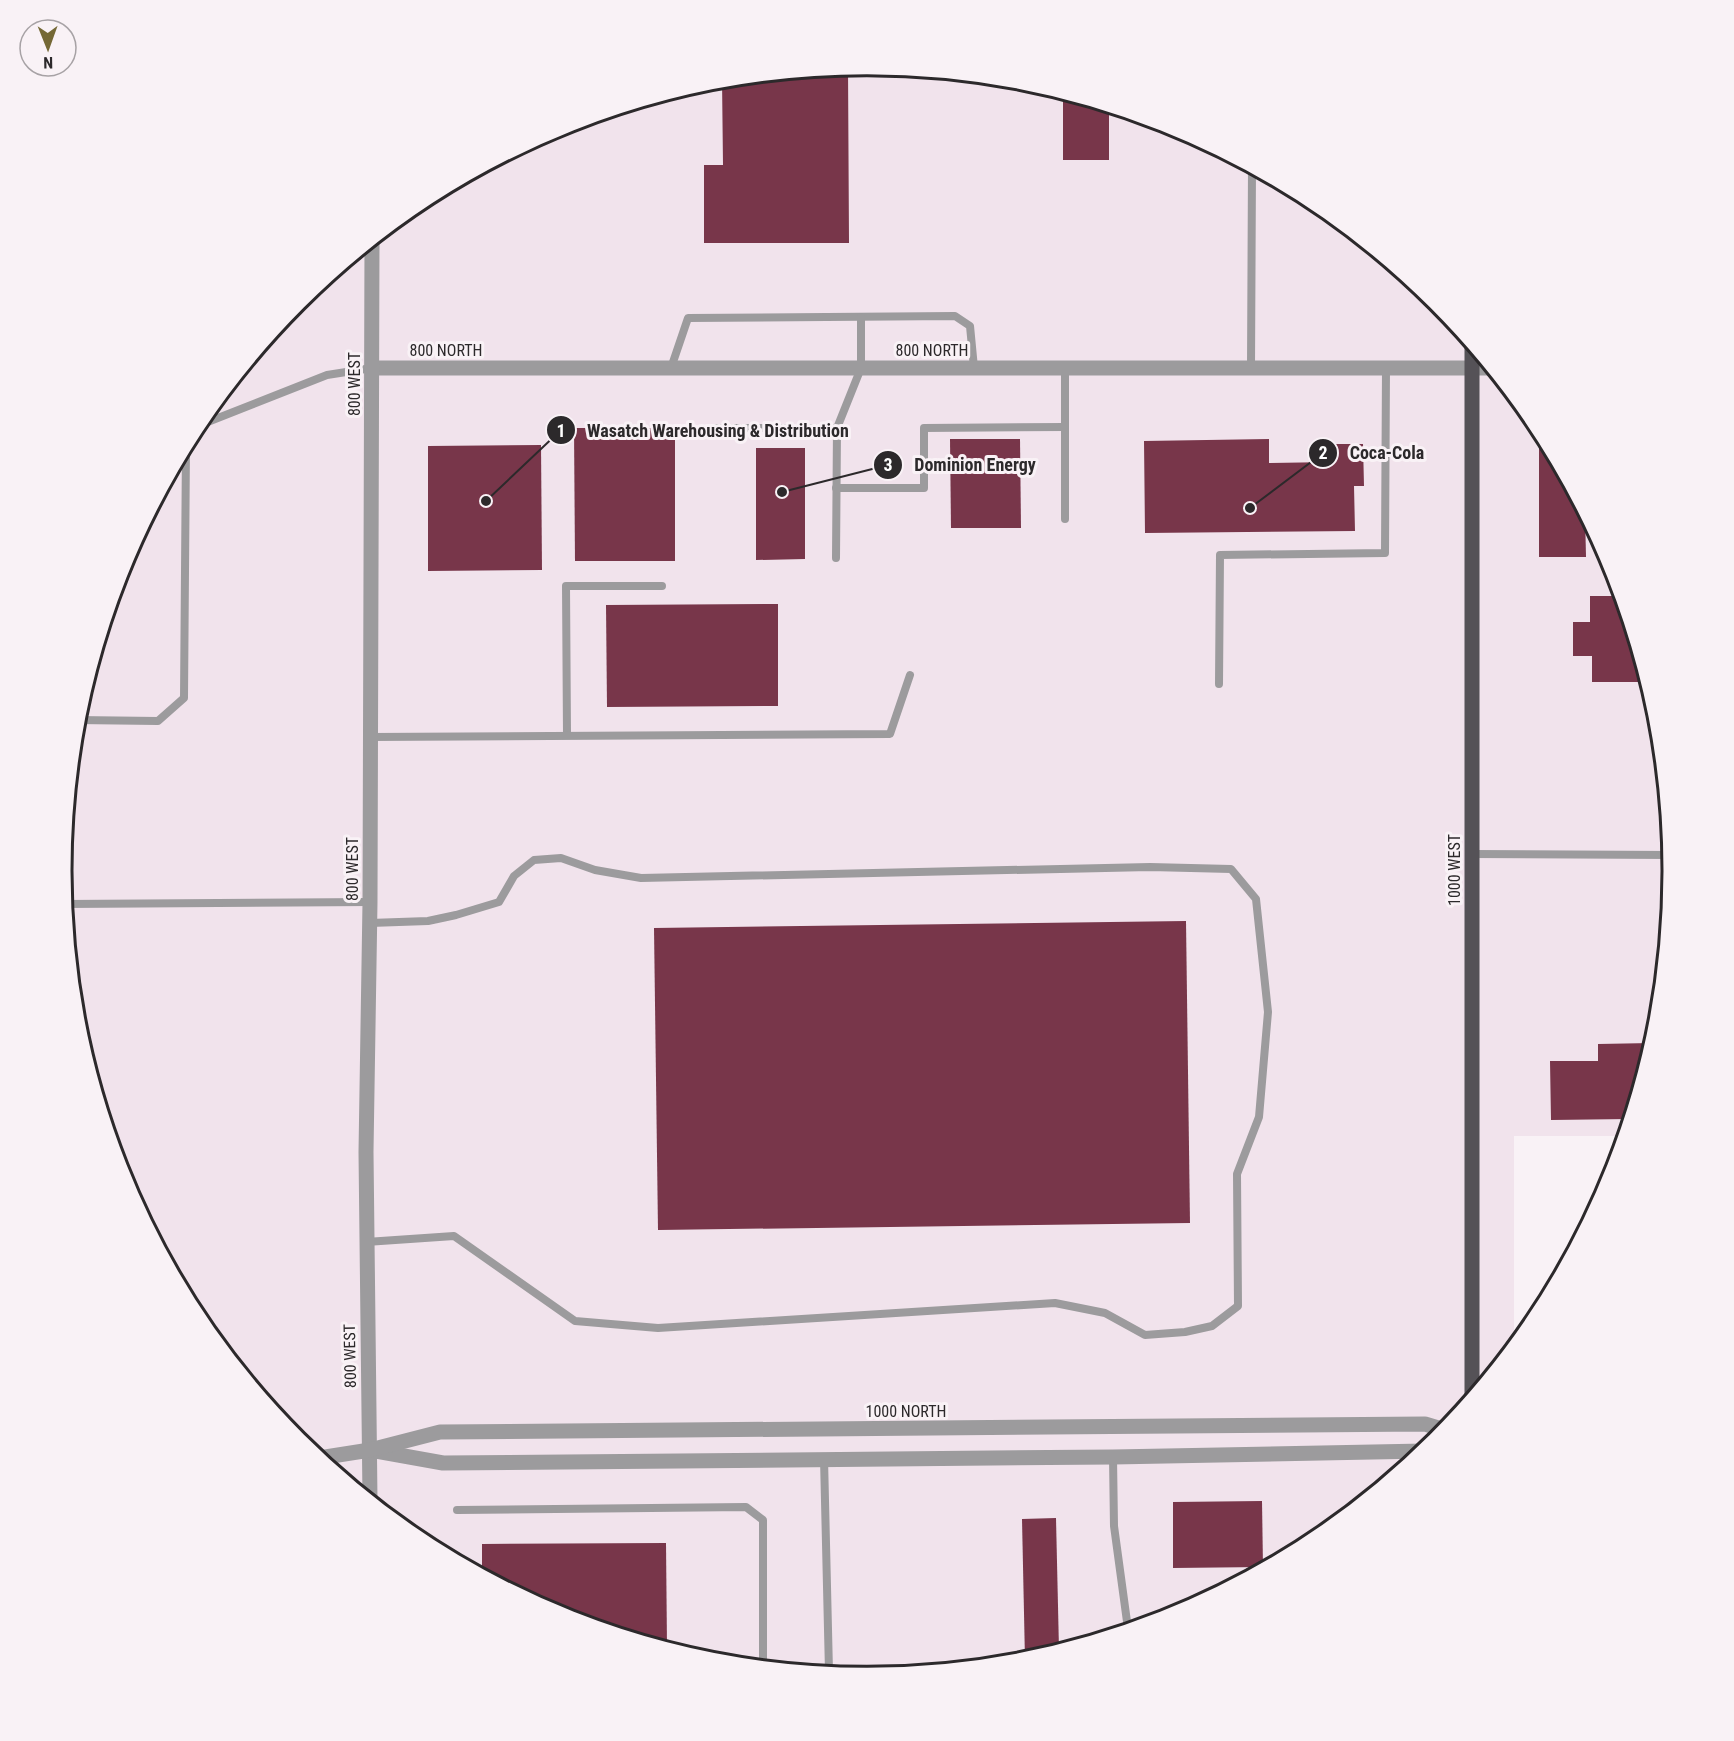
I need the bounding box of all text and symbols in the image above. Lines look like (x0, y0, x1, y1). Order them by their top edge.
north arrow (18, 18, 78, 78)
text: N (43, 53, 53, 72)
street label: 800 NORTH (409, 341, 483, 360)
street label: 800 NORTH (895, 341, 969, 360)
street label: 800 WEST (345, 352, 364, 416)
callout: Wasatch Warehousing & Distribution (546, 412, 861, 448)
text: 1 (556, 420, 566, 441)
text: Wasatch Warehousing & Distribution (587, 420, 849, 441)
callout: Coca-Cola (1308, 435, 1437, 471)
text: 2 (1318, 442, 1328, 463)
text: Coca-Cola (1350, 442, 1424, 463)
callout: Dominion Energy (873, 447, 1048, 483)
text: 3 (883, 454, 893, 475)
text: Dominion Energy (914, 454, 1036, 475)
street label: 1000 WEST (1445, 834, 1464, 906)
street label: 800 WEST (343, 837, 362, 901)
street label: 800 WEST (340, 1324, 360, 1388)
street label: 1000 NORTH (866, 1402, 946, 1421)

